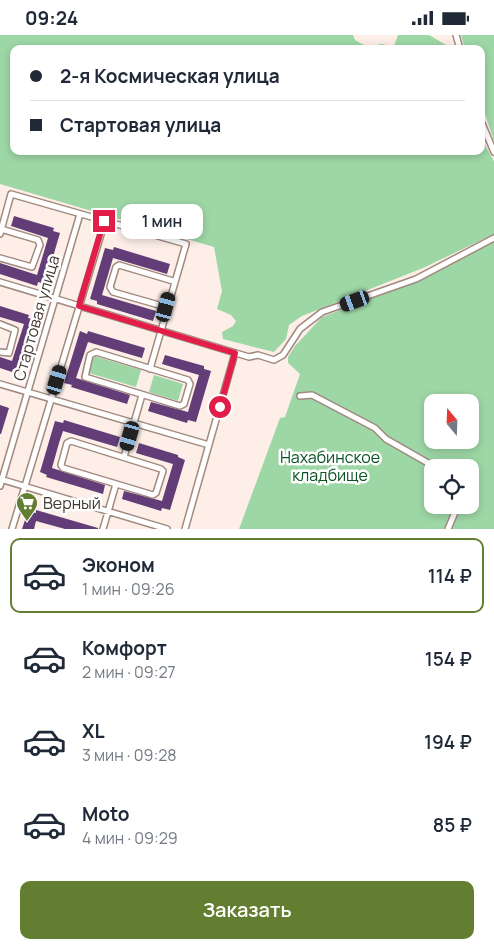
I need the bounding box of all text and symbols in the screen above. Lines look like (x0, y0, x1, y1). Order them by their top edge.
text: 09:24 (25, 5, 78, 31)
text: 2-я Космическая улица (60, 63, 280, 89)
text: Стартовая улица (60, 112, 221, 138)
callout: 1 мин (122, 203, 204, 239)
route end (93, 210, 115, 232)
text: 1 мин (142, 210, 182, 232)
street label: Стартовая улица (8, 253, 64, 383)
car (338, 289, 371, 313)
car (154, 291, 177, 323)
car (45, 363, 68, 397)
north arrow (424, 394, 479, 449)
map controls (424, 394, 479, 514)
route start (209, 396, 231, 418)
car (118, 420, 141, 452)
park label: Нахабинское кладбище (280, 446, 380, 486)
button: locate (424, 459, 479, 514)
supermarket icon: Верный (15, 491, 39, 522)
place label: Верный (43, 492, 101, 514)
text: Эконом (82, 552, 155, 578)
icon: car (22, 553, 67, 598)
text: 114 ₽ (428, 563, 472, 589)
text: 1 мин · 09:26 (82, 578, 175, 600)
text: Комфорт (82, 635, 167, 661)
icon: car (22, 636, 67, 681)
text: 154 ₽ (425, 646, 472, 672)
text: 2 мин · 09:27 (82, 661, 176, 683)
text: XL (82, 718, 105, 744)
icon: car (22, 719, 67, 764)
text: 194 ₽ (424, 729, 472, 755)
text: 3 мин · 09:28 (82, 744, 177, 766)
text: Moto (82, 801, 129, 827)
icon: car (22, 802, 67, 847)
text: 85 ₽ (433, 812, 472, 838)
text: 4 мин · 09:29 (82, 827, 178, 849)
button: Заказать (20, 881, 474, 939)

